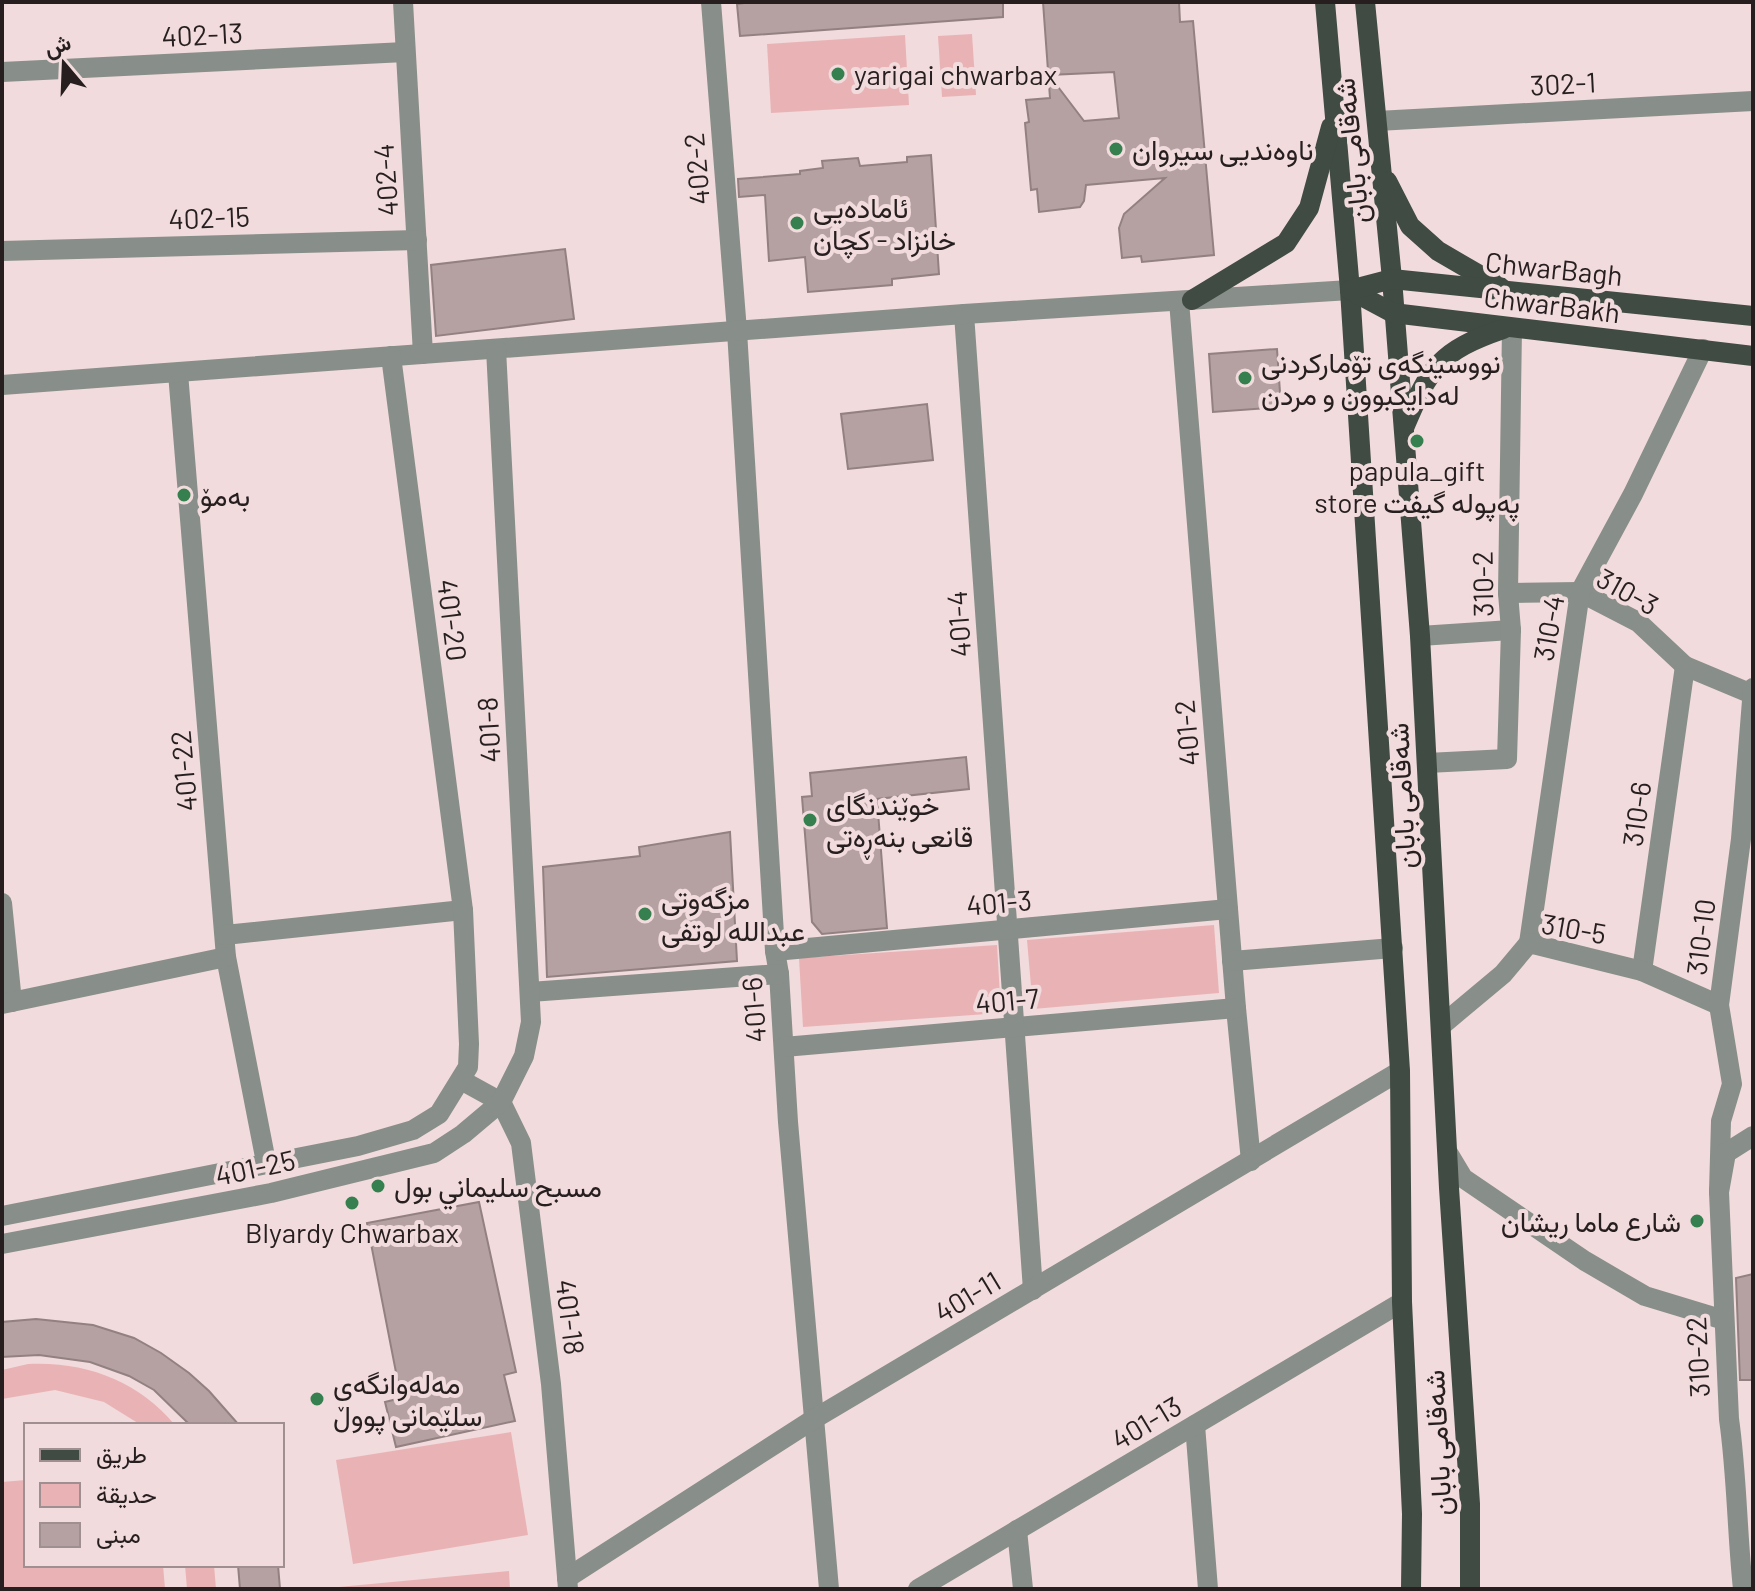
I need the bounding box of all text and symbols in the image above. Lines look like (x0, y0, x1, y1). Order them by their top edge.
street label: 402-13 (160, 15, 244, 53)
north arrow (24, 24, 104, 104)
text: ش (40, 28, 75, 63)
place label: yarigai chwarbax (854, 57, 1057, 91)
street label: 302-1 (1529, 64, 1597, 102)
marker: yarigai chwarbax (829, 65, 847, 83)
street label: شەقامی بابان (1326, 76, 1377, 225)
street label: 402-2 (676, 132, 716, 206)
place label: ناوەندیی سیروان (1132, 132, 1313, 168)
marker: ناوەندیی سیروان (1107, 140, 1125, 158)
street label: 402-4 (366, 143, 404, 217)
place label: ئامادەیی خانزاد - کچان (813, 190, 956, 259)
street label: 402-15 (168, 199, 250, 235)
marker: ئامادەیی خانزاد - کچان (788, 214, 806, 232)
street label: ChwarBagh (1484, 244, 1624, 292)
street label: ChwarBakh (1482, 279, 1622, 329)
place label: نووسینگەی تۆمارکردنی لەدایکبوون و مردن (1261, 345, 1501, 413)
marker: نووسینگەی تۆمارکردنی لەدایکبوون و مردن (1236, 369, 1254, 387)
marker: papula_gift store پەپولە گیفت (1408, 432, 1426, 450)
place label: papula_gift store پەپولە گیفت (1314, 453, 1520, 522)
place label: بەمۆ (200, 478, 250, 514)
marker: بەمۆ (175, 486, 193, 504)
street label: 310-2 (1464, 551, 1500, 617)
street label: 310-3 (1591, 560, 1665, 622)
street label: 401-20 (431, 577, 475, 663)
street label: 401-4 (939, 590, 977, 658)
street label: 310-4 (1526, 592, 1570, 664)
street label: 401-8 (469, 696, 507, 764)
street label: 401-2 (1166, 698, 1206, 768)
street label: شەقامی بابان (1380, 722, 1423, 870)
street label: 401-22 (163, 729, 203, 813)
street label: 310-6 (1615, 779, 1657, 849)
place label: خوێندنگای قانعی بنەڕەتی (826, 787, 973, 860)
marker: خوێندنگای قانعی بنەڕەتی (801, 811, 819, 829)
place label: مزگەوتی عبداللە لوتفی (661, 881, 805, 949)
street label: 401-3 (965, 882, 1033, 922)
street label: 310-10 (1678, 897, 1722, 977)
marker: مزگەوتی عبداللە لوتفی (636, 905, 654, 923)
street label: 310-5 (1539, 906, 1609, 950)
street label: 401-6 (734, 976, 772, 1044)
street label: 401-7 (974, 980, 1040, 1020)
street label: 401-25 (212, 1142, 298, 1192)
place label: مسبح سلیماني بول (394, 1169, 602, 1210)
marker: مسبح سلیماني بول (369, 1177, 387, 1195)
marker: Blyardy Chwarbax (343, 1194, 361, 1212)
place label: شارع ماما ريشان (1501, 1204, 1681, 1241)
marker: شارع ماما ريشان (1688, 1212, 1706, 1230)
place label: Blyardy Chwarbax (245, 1215, 459, 1249)
street label: 401-11 (928, 1263, 1006, 1329)
street label: 401-18 (550, 1277, 592, 1357)
street label: 310-22 (1678, 1316, 1716, 1398)
place label: مەلەوانگەی سلێمانی پووڵ (333, 1366, 482, 1435)
street label: شەقامی بابان (1416, 1369, 1459, 1517)
street label: 401-13 (1105, 1388, 1187, 1456)
marker: مەلەوانگەی سلێمانی پووڵ (308, 1390, 326, 1408)
legend (24, 1423, 284, 1567)
text: طريق (96, 1439, 147, 1470)
text: حديقة (96, 1479, 157, 1509)
text: مبنى (96, 1519, 141, 1549)

